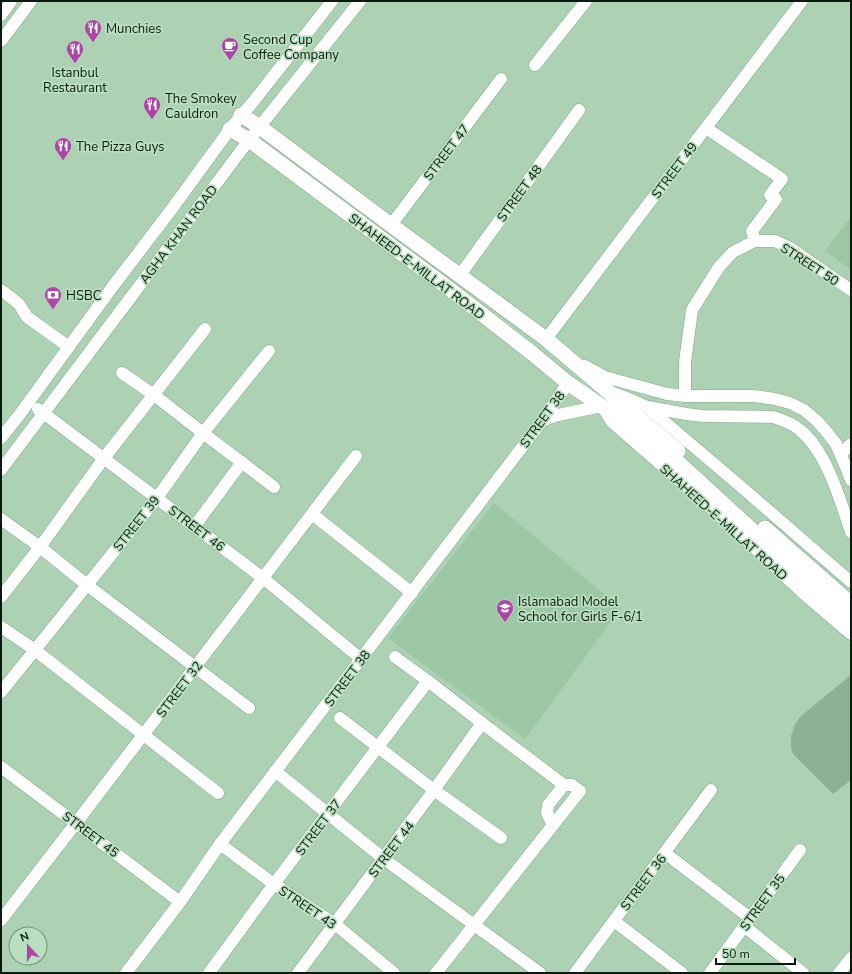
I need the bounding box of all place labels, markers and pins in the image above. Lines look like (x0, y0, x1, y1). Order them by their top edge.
restaurant icon: Munchies (83, 18, 103, 43)
place label: Munchies (106, 20, 161, 38)
place label: Second Cup Coffee Company (243, 31, 339, 64)
cafe icon: Second Cup Coffee Company (220, 36, 240, 61)
restaurant icon: Istanbul Restaurant (65, 39, 85, 64)
place label: Istanbul Restaurant (43, 64, 107, 97)
place label: The Smokey Cauldron (165, 90, 237, 123)
restaurant icon: The Smokey Cauldron (142, 95, 162, 120)
restaurant icon: The Pizza Guys (53, 136, 73, 161)
place label: The Pizza Guys (76, 138, 164, 156)
bank icon: HSBC (43, 285, 63, 310)
place label: HSBC (66, 287, 102, 305)
place label: Islamabad Model School for Girls F-6/1 (518, 593, 643, 626)
school or university icon: Islamabad Model School for Girls F-6/1 (495, 598, 515, 623)

